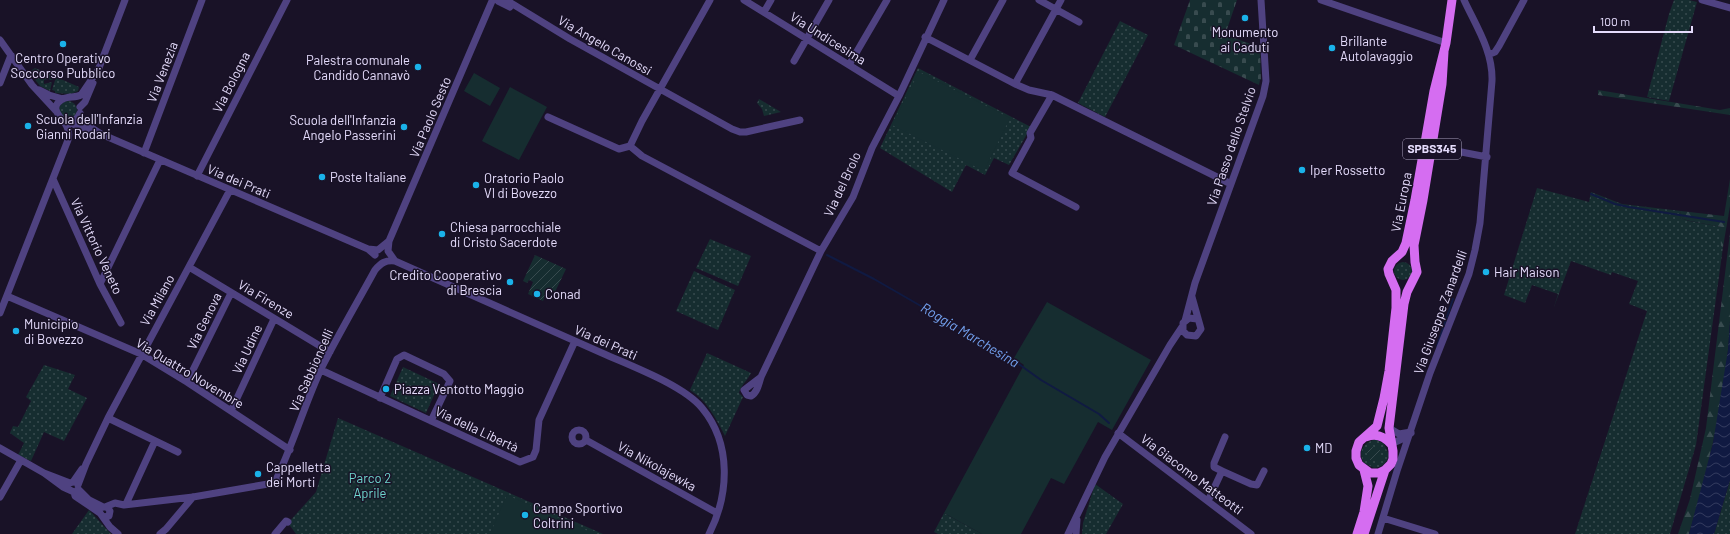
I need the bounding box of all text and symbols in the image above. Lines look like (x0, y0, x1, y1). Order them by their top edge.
street label: Via Undicesima (787, 8, 869, 68)
scale bar (1594, 8, 1692, 34)
street label: Via Angelo Canossi (555, 12, 655, 78)
marker: Monumento ai Caduti (1240, 13, 1250, 23)
text: 100 m (1600, 14, 1630, 28)
place label: Monumento ai Caduti (1212, 24, 1278, 55)
place label: Brillante Autolavaggio (1340, 33, 1413, 64)
marker: Centro Operativo Soccorso Pubblico (58, 39, 68, 49)
street label: Via Venezia (143, 39, 181, 105)
marker: Brillante Autolavaggio (1327, 43, 1337, 53)
street label: Via Bologna (209, 49, 253, 115)
place label: Centro Operativo Soccorso Pubblico (11, 50, 115, 81)
place label: Palestra comunale Candido Cannavò (306, 52, 410, 83)
marker: Palestra comunale Candido Cannavò (413, 62, 423, 72)
street label: Via Paolo Sesto (406, 74, 454, 160)
street label: Via Passo dello Stelvio (1203, 84, 1259, 208)
place label: Scuola dell'Infanzia Gianni Rodari (36, 111, 143, 142)
place label: Scuola dell'Infanzia Angelo Passerini (289, 112, 396, 143)
marker: Scuola dell'Infanzia Gianni Rodari (23, 121, 33, 131)
marker: Scuola dell'Infanzia Angelo Passerini (399, 122, 409, 132)
road number: SPBS345 (1403, 139, 1461, 159)
street label: Via del Brolo (820, 149, 864, 219)
street label: Via dei Prati (205, 161, 273, 201)
place label: Iper Rossetto (1310, 162, 1385, 178)
marker: Iper Rossetto (1297, 165, 1307, 175)
place label: Poste Italiane (330, 169, 406, 185)
place label: Oratorio Paolo VI di Bovezzo (484, 170, 564, 201)
street label: Via Europa (1387, 171, 1415, 233)
marker: Poste Italiane (317, 172, 327, 182)
marker: Oratorio Paolo VI di Bovezzo (471, 180, 481, 190)
street label: Via Vittorio Veneto (68, 195, 126, 297)
place label: Chiesa parrocchiale di Cristo Sacerdote (450, 219, 561, 250)
marker: Chiesa parrocchiale di Cristo Sacerdote (437, 229, 447, 239)
street label: Via Giuseppe Zanardelli (1410, 248, 1470, 376)
place label: Hair Maison (1494, 264, 1559, 280)
place label: Credito Cooperativo di Brescia (389, 267, 502, 298)
marker: Hair Maison (1481, 267, 1491, 277)
street label: Via Milano (136, 271, 178, 329)
street label: Via Firenze (235, 276, 297, 322)
marker: Credito Cooperativo di Brescia (505, 277, 515, 287)
place label: Conad (545, 286, 581, 302)
marker: Conad (532, 289, 542, 299)
street label: Via Genova (183, 290, 225, 352)
water label: Roggia Marchesina (918, 298, 1023, 371)
place label: Municipio di Bovezzo (24, 316, 84, 347)
street label: Via dei Prati (572, 321, 640, 363)
street label: Via Udine (229, 322, 265, 376)
marker: Municipio di Bovezzo (11, 326, 21, 336)
street label: Via Sabbioncelli (286, 326, 336, 414)
street label: Via Quattro Novembre (133, 334, 247, 412)
place label: Piazza Ventotto Maggio (394, 381, 524, 397)
marker: Piazza Ventotto Maggio (381, 384, 391, 394)
street label: Via della Libertà (433, 403, 521, 455)
street label: Via Giacomo Matteotti (1138, 430, 1246, 518)
street label: Via Nikolajewka (615, 438, 699, 494)
place label: MD (1315, 440, 1332, 456)
marker: MD (1302, 443, 1312, 453)
place label: Cappelletta dei Morti (266, 459, 331, 490)
marker: Cappelletta dei Morti (253, 469, 263, 479)
park label: Parco 2 Aprile (349, 470, 391, 501)
place label: Campo Sportivo Coltrini (533, 500, 623, 531)
marker: Campo Sportivo Coltrini (520, 510, 530, 520)

